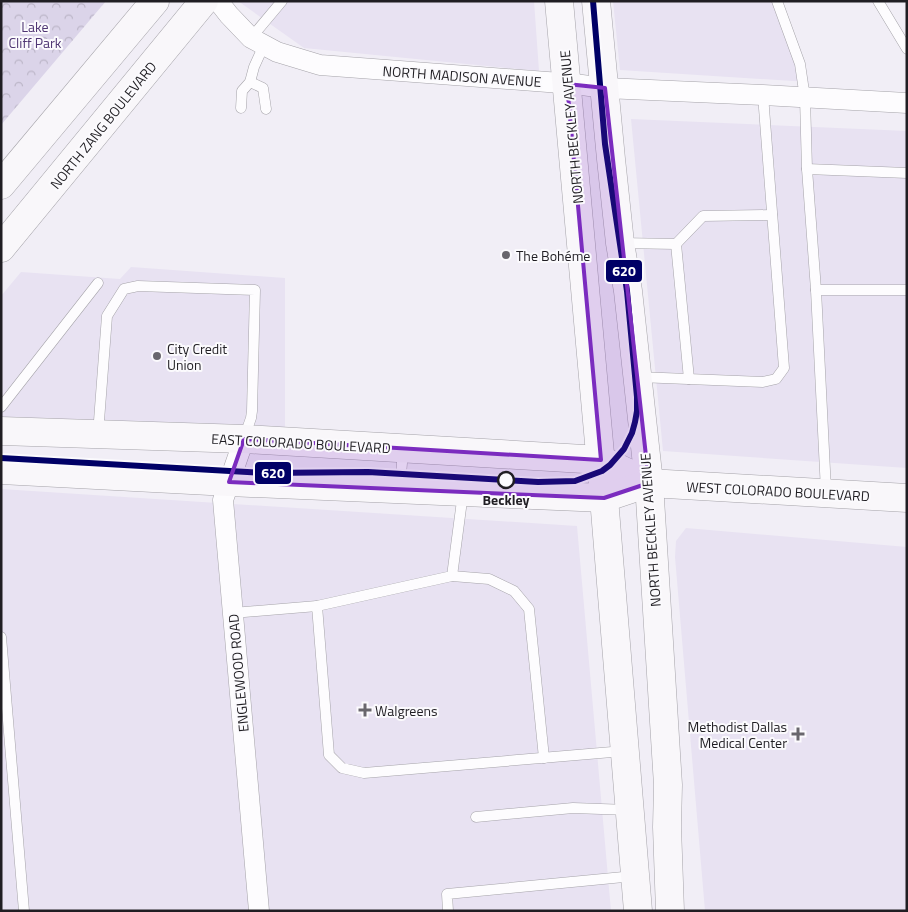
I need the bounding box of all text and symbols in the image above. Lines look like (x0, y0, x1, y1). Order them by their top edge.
park label: Lake Cliff Park (8, 16, 62, 53)
street label: NORTH BECKLEY AVENUE (554, 49, 588, 205)
street label: NORTH ZANG BOULEVARD (45, 57, 161, 193)
street label: NORTH MADISON AVENUE (382, 60, 542, 92)
place label: The Bohéme (516, 245, 590, 266)
marker: The Bohéme (500, 249, 512, 261)
line badge: 620 (605, 259, 643, 283)
text: 620 (612, 260, 636, 281)
place label: City Credit Union (167, 338, 227, 375)
marker: City Credit Union (151, 350, 163, 362)
street label: EAST COLORADO BOULEVARD (211, 428, 391, 458)
street label: NORTH BECKLEY AVENUE (634, 452, 666, 608)
line badge: 620 (254, 461, 292, 485)
text: 620 (261, 462, 285, 483)
marker: Beckley (497, 471, 515, 489)
street label: WEST COLORADO BOULEVARD (686, 476, 870, 506)
place label: Beckley (483, 489, 529, 510)
street label: ENGLEWOOD ROAD (222, 613, 254, 733)
place label: Walgreens (375, 700, 438, 721)
marker: Walgreens (359, 704, 371, 716)
place label: Methodist Dallas Medical Center (687, 716, 787, 753)
marker: Methodist Dallas Medical Center (791, 727, 805, 741)

